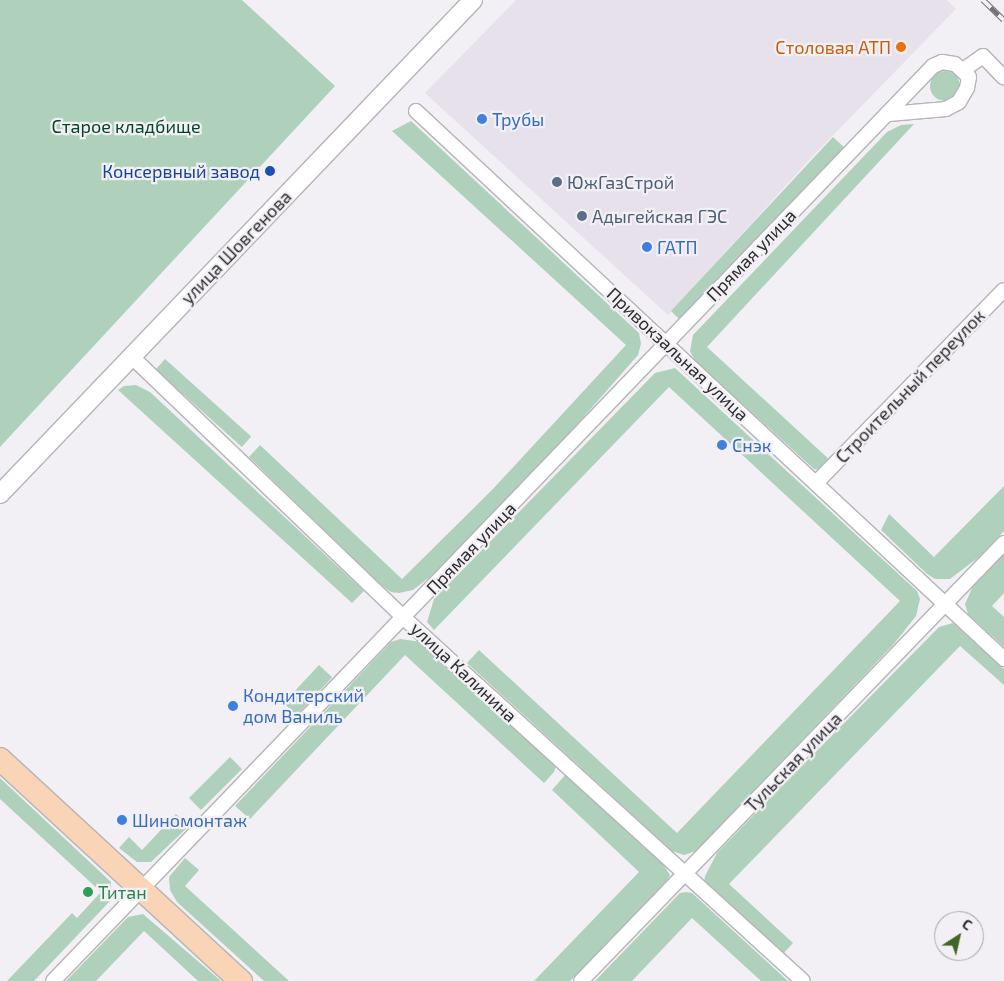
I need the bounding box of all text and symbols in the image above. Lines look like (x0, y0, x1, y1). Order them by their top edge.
place label: Столовая АТП (775, 36, 891, 58)
marker: Столовая АТП (895, 41, 907, 53)
place label: Трубы (492, 108, 544, 130)
marker: Трубы (476, 113, 488, 125)
park label: Старое кладбище (51, 115, 201, 137)
place label: Консервный завод (102, 160, 260, 182)
marker: Консервный завод (264, 165, 276, 177)
place label: ЮжГазСтрой (567, 171, 674, 193)
marker: ЮжГазСтрой (551, 176, 563, 188)
street label: улица Шовгенова (176, 186, 296, 308)
street label: Прямая улица (702, 204, 800, 306)
place label: Адыгейская ГЭС (592, 205, 727, 227)
marker: Адыгейская ГЭС (576, 210, 588, 222)
place label: ГАТП (657, 236, 697, 258)
marker: ГАТП (641, 241, 653, 253)
street label: Привокзальная улица (603, 283, 753, 425)
street label: Строительный переулок (831, 305, 989, 467)
place label: Снэк (732, 434, 771, 456)
marker: Снэк (716, 439, 728, 451)
street label: Прямая улица (422, 497, 520, 599)
street label: улица Калинина (406, 617, 522, 727)
place label: Кондитерский дом Ваниль (243, 685, 364, 728)
marker: Кондитерский дом Ваниль (227, 700, 239, 712)
street label: Тульская улица (740, 708, 846, 816)
place label: Шиномонтаж (132, 809, 247, 831)
marker: Шиномонтаж (116, 814, 128, 826)
place label: Титан (98, 881, 147, 903)
marker: Титан (82, 886, 94, 898)
north arrow (934, 911, 984, 961)
text: С (959, 915, 976, 933)

